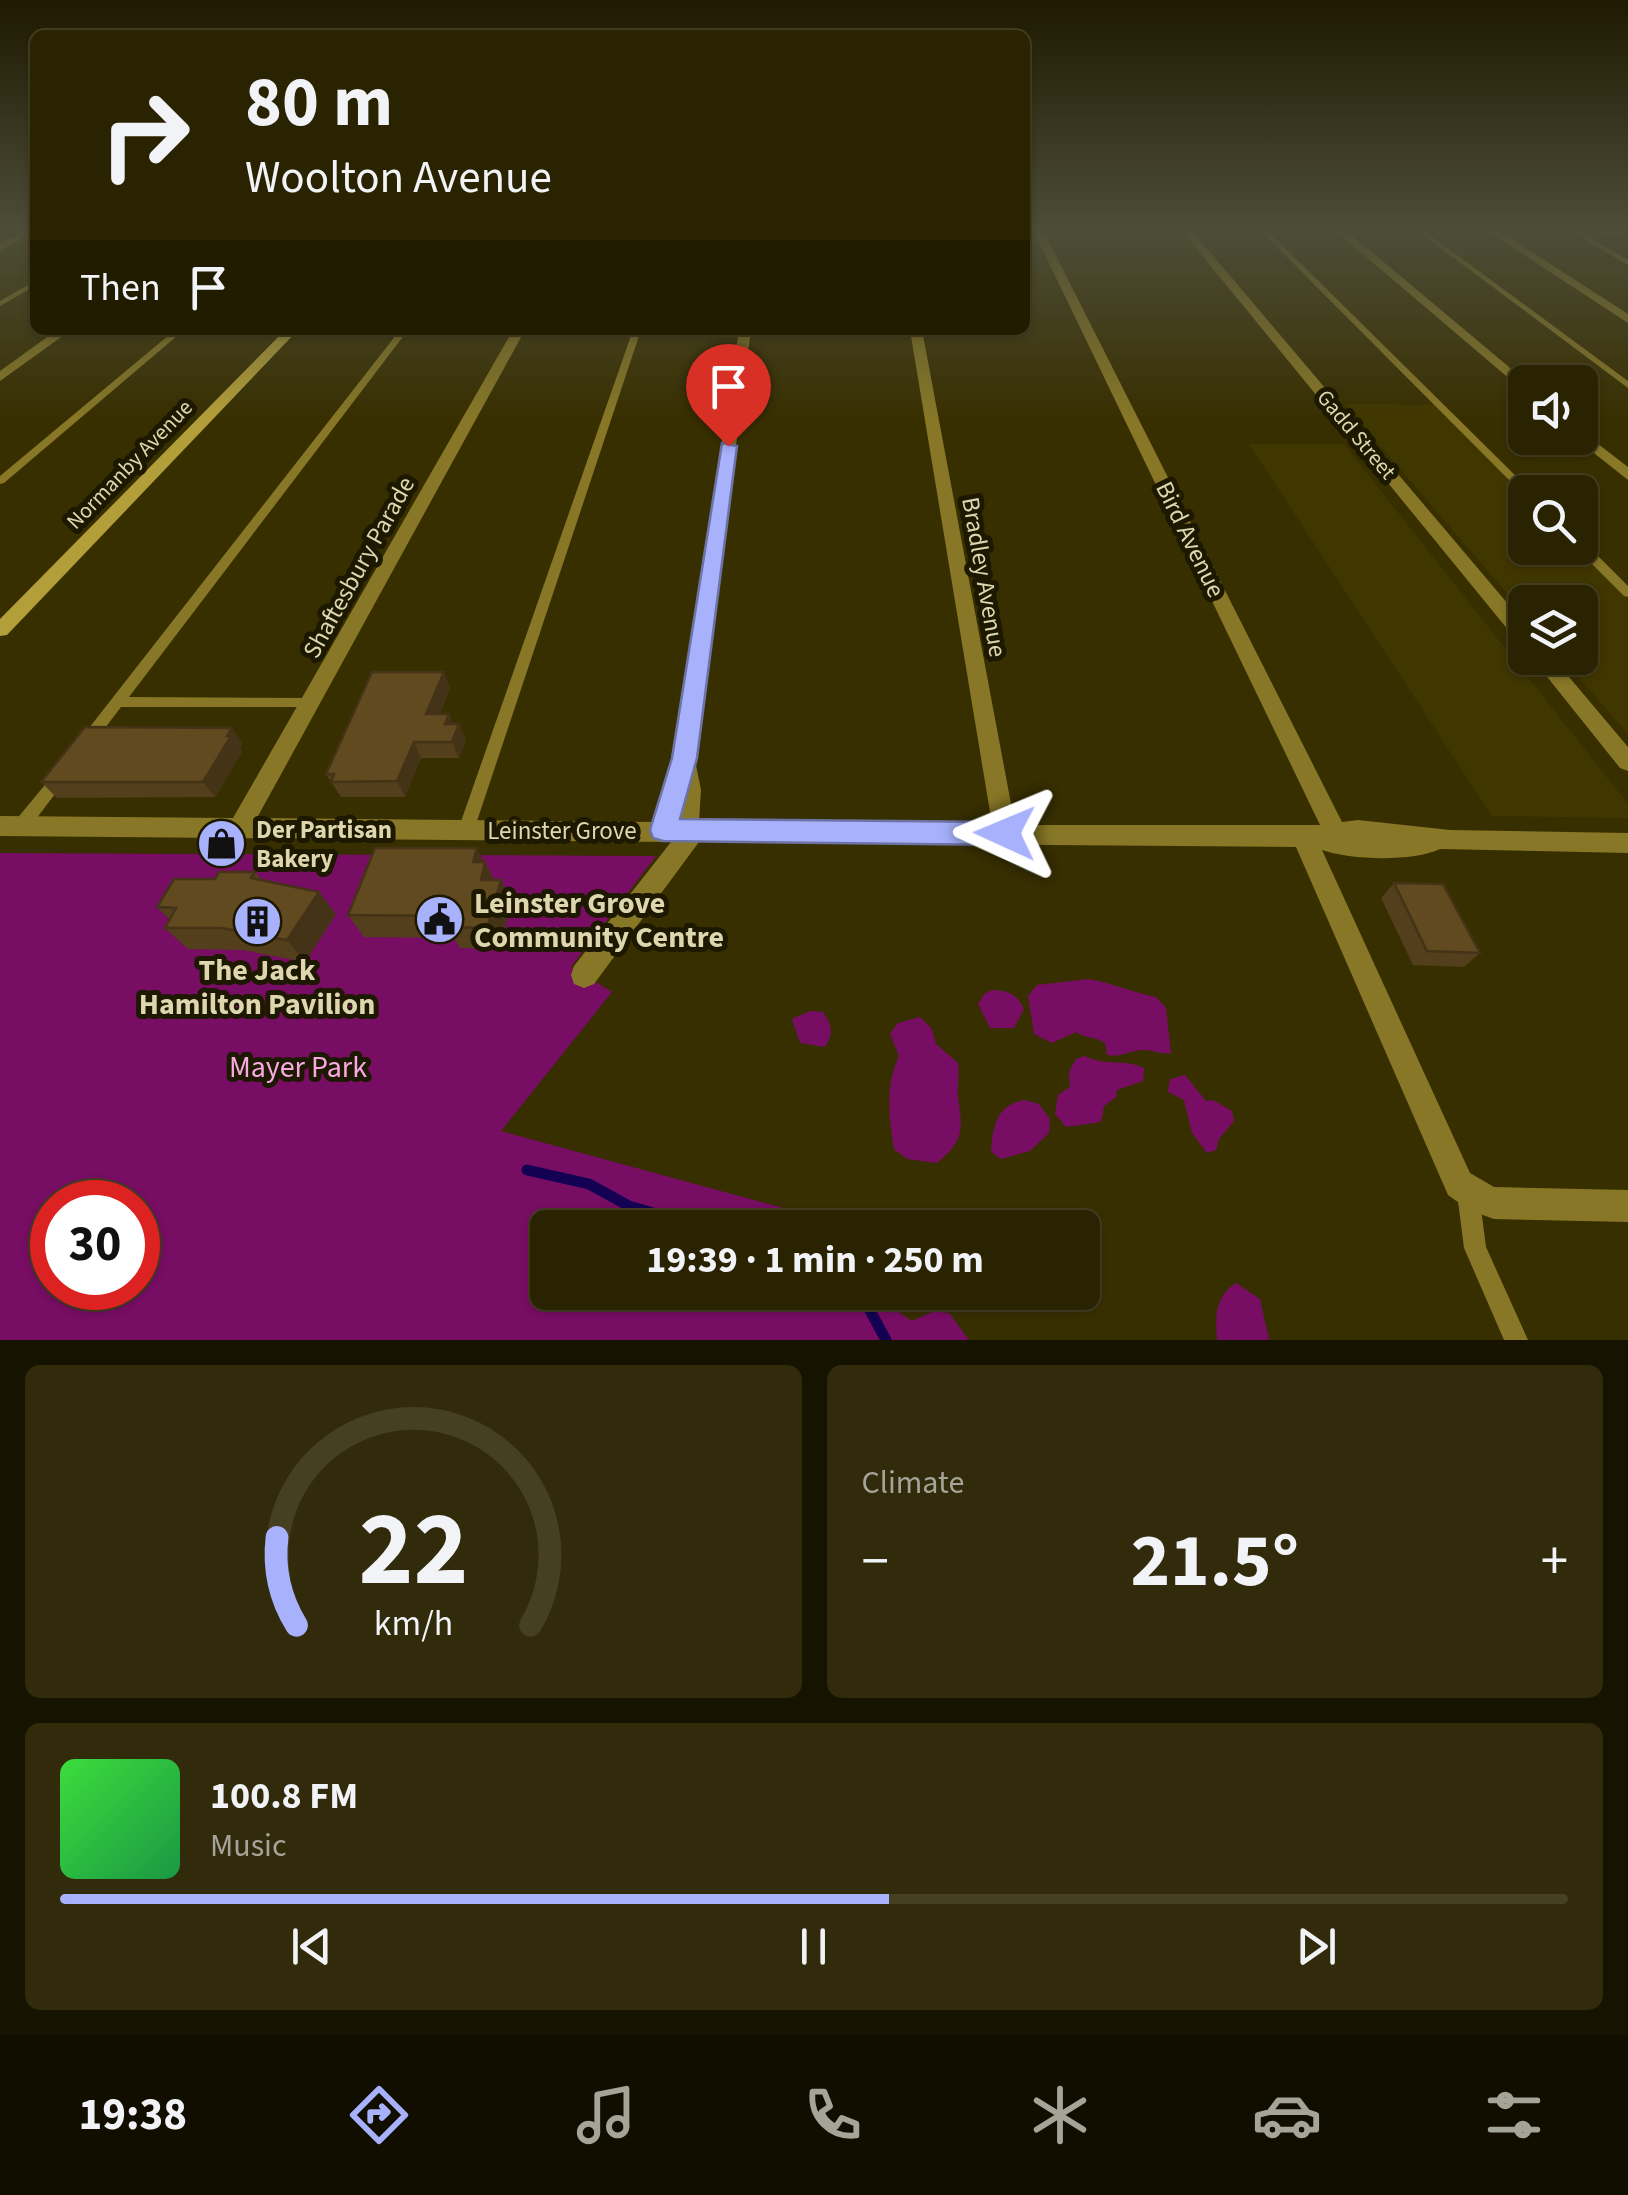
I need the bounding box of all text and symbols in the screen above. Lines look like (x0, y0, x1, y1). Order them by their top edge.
text: 80 m (245, 53, 393, 153)
icon: right (80, 70, 210, 200)
text: Woolton Avenue (245, 146, 552, 210)
icon: arrive (181, 260, 236, 315)
text: Then (80, 261, 161, 315)
pin (686, 344, 771, 447)
icon: arrive (701, 359, 756, 414)
map controls (1508, 365, 1598, 675)
button: sound (1508, 365, 1598, 455)
street label: Gadd Street (1309, 383, 1404, 487)
street label: Normanby Avenue (59, 392, 200, 537)
street label: Shaftesbury Parade (294, 470, 424, 665)
street label: Bird Avenue (1146, 475, 1234, 604)
button: search (1508, 475, 1598, 565)
street label: Bradley Avenue (952, 494, 1016, 660)
button: layers (1508, 585, 1598, 675)
position arrow (953, 781, 1057, 885)
place label: Der Partisan Bakery (256, 812, 392, 877)
street label: Leinster Grove (487, 813, 637, 849)
shop icon: Der Partisan Bakery (195, 817, 247, 869)
place label: Leinster Grove Community Centre (474, 882, 724, 959)
public building icon: Leinster Grove Community Centre (413, 894, 465, 946)
building icon: The Jack Hamilton Pavilion (231, 895, 283, 947)
place label: The Jack Hamilton Pavilion (139, 949, 375, 1026)
park label: Mayer Park (229, 1046, 367, 1089)
speed limit sign: 30 (30, 1180, 160, 1310)
text: 19:39 · 1 min · 250 m (646, 1233, 984, 1287)
text: Climate (862, 1460, 964, 1506)
text: 22 (358, 1477, 468, 1625)
text: 21.5° (1130, 1508, 1299, 1615)
text: − (862, 1523, 889, 1601)
text: + (1541, 1523, 1568, 1601)
text: km/h (374, 1598, 453, 1649)
text: 100.8 FM (210, 1769, 358, 1823)
text: Music (210, 1823, 287, 1869)
icon: previous (284, 1919, 339, 1974)
icon: pause (786, 1919, 841, 1974)
icon: next (1289, 1919, 1344, 1974)
icon: directions (344, 2080, 414, 2150)
icon: music (571, 2080, 641, 2150)
icon: phone (798, 2080, 868, 2150)
icon: climate (1025, 2080, 1095, 2150)
icon: car (1252, 2080, 1322, 2150)
icon: filters (1479, 2080, 1549, 2150)
text: 19:38 (79, 2083, 187, 2147)

